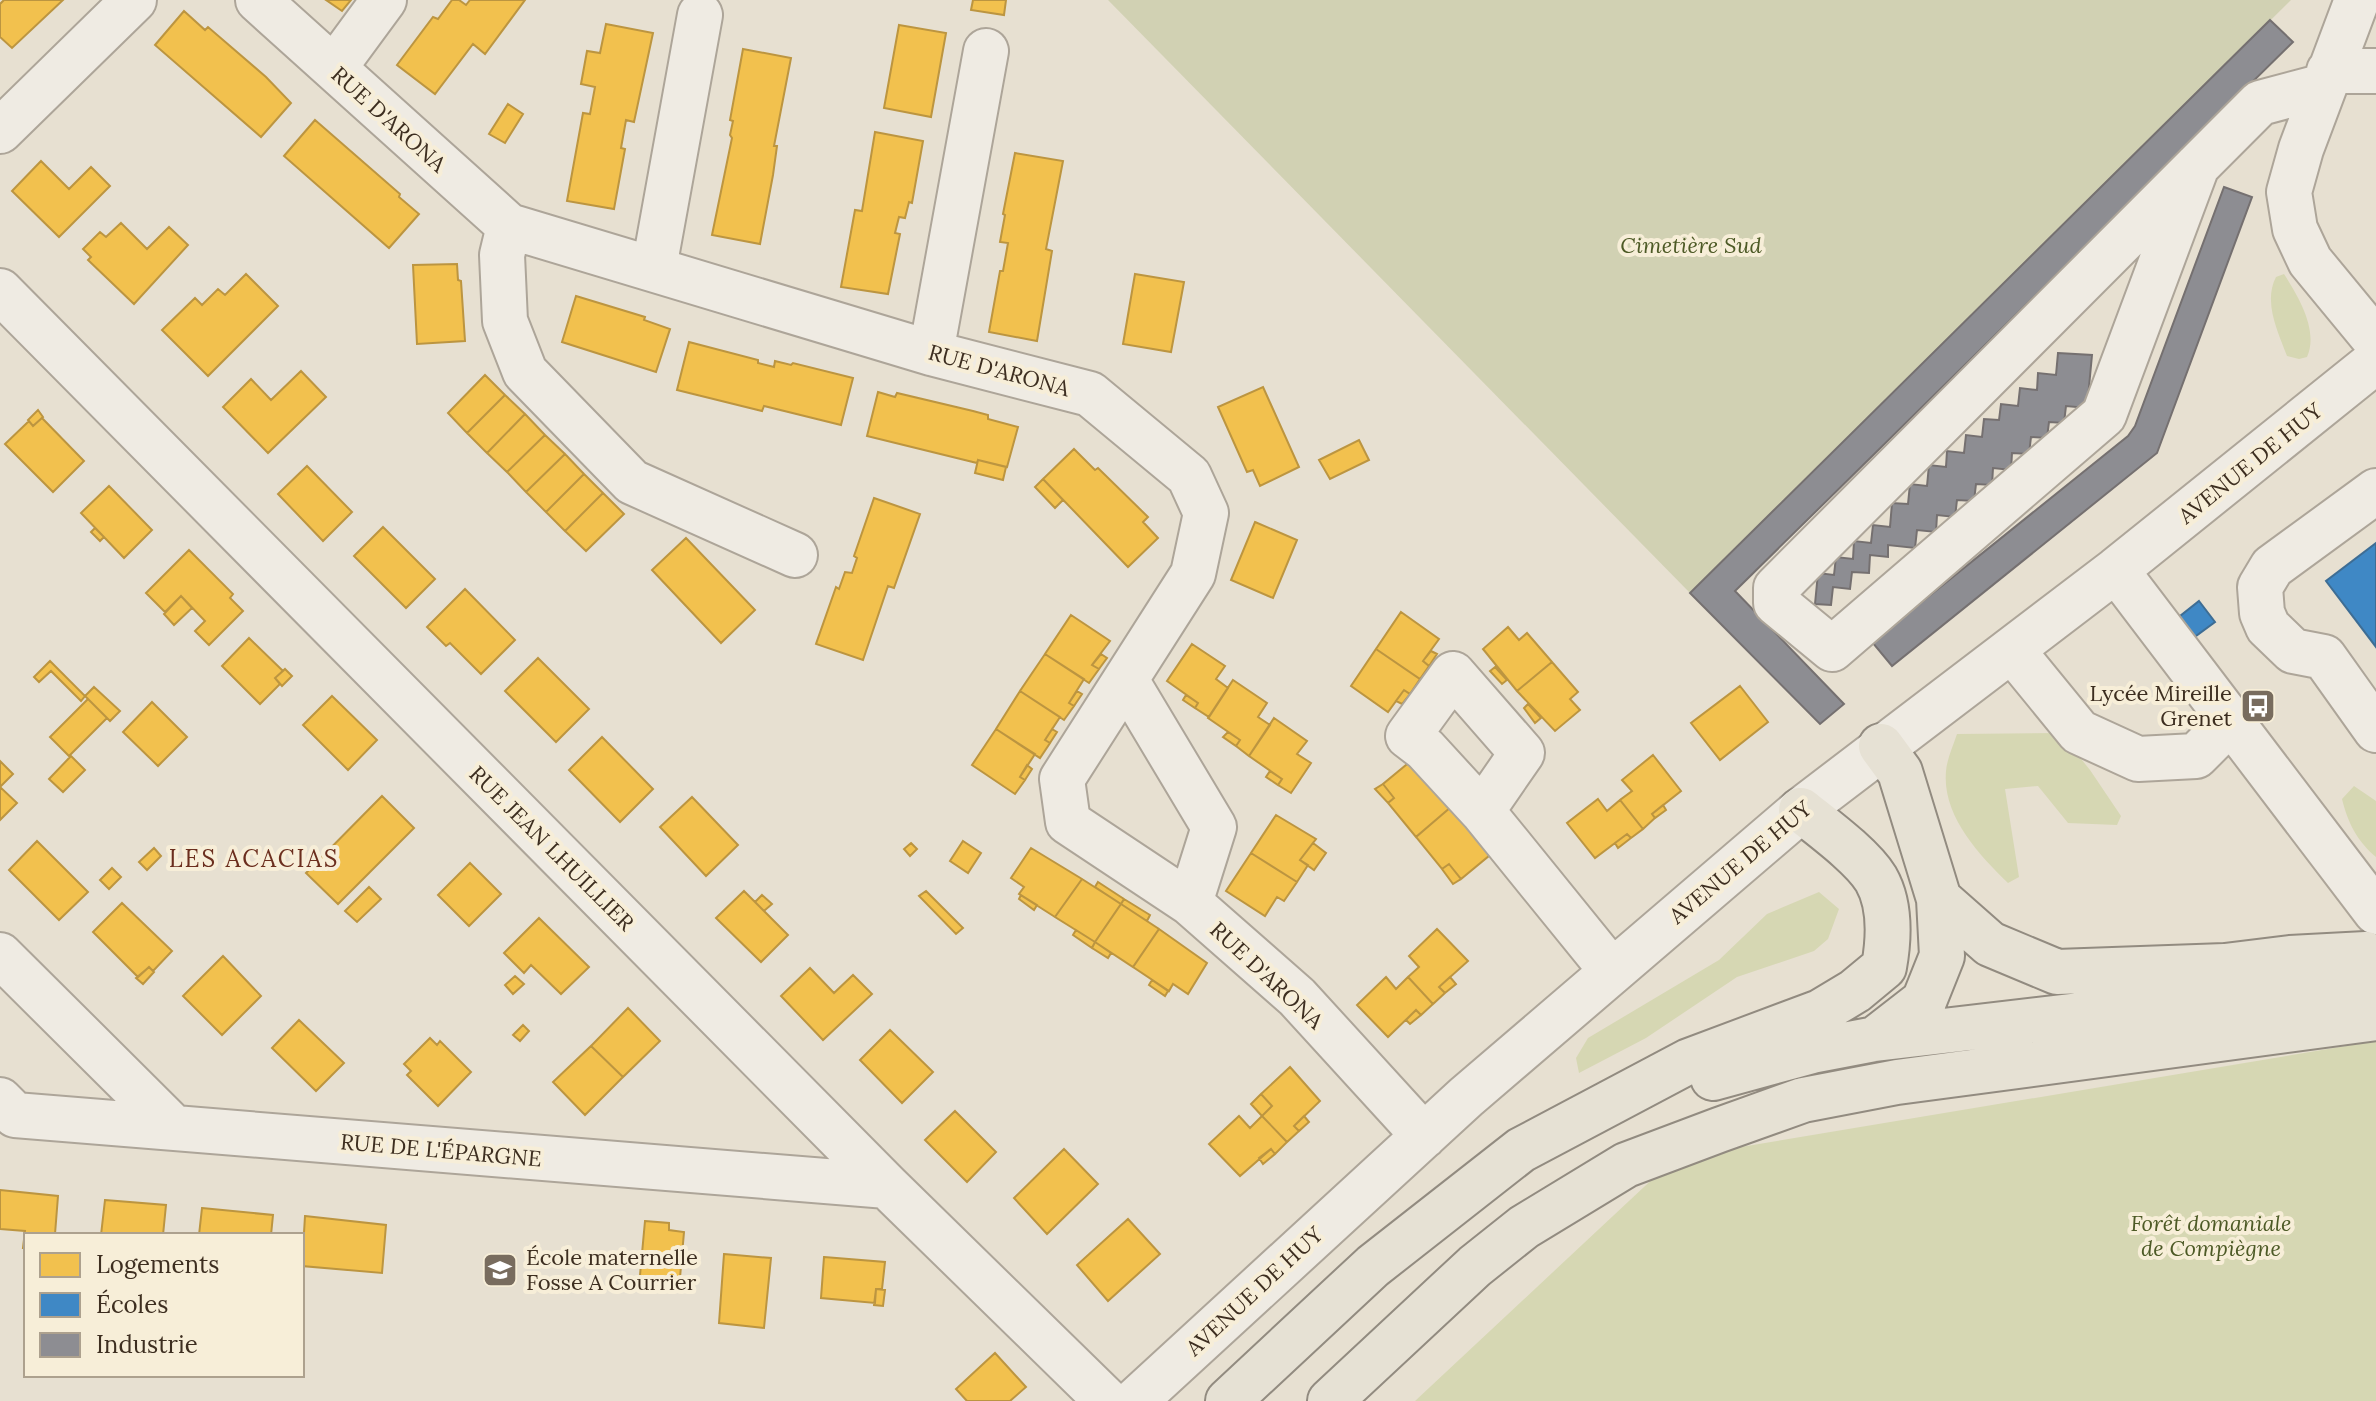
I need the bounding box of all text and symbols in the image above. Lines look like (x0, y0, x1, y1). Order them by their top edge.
street label: RUE D'ARONA (326, 60, 453, 179)
park label: Cimetière Sud (1620, 231, 1762, 259)
street label: RUE D'ARONA (925, 338, 1074, 403)
street label: AVENUE DE HUY (2172, 396, 2328, 530)
place label: Lycée Mireille Grenet (2090, 679, 2232, 732)
bus stop icon: Lycée Mireille Grenet (2239, 687, 2277, 725)
street label: RUE JEAN LHUILLIER (464, 760, 641, 937)
street label: AVENUE DE HUY (1662, 794, 1818, 930)
district label: LES ACACIAS (169, 843, 339, 874)
street label: RUE D'ARONA (1204, 915, 1330, 1036)
street label: RUE DE L'ÉPARGNE (339, 1127, 543, 1173)
park label: Forêt domaniale de Compiègne (2130, 1209, 2292, 1262)
street label: AVENUE DE HUY (1179, 1220, 1329, 1362)
legend (24, 1233, 304, 1377)
place label: École maternelle Fosse A Courrier (526, 1243, 698, 1296)
text: Logements (96, 1249, 219, 1280)
school or university icon: École maternelle Fosse A Courrier (481, 1251, 519, 1289)
text: Écoles (96, 1289, 168, 1320)
text: Industrie (96, 1329, 198, 1360)

